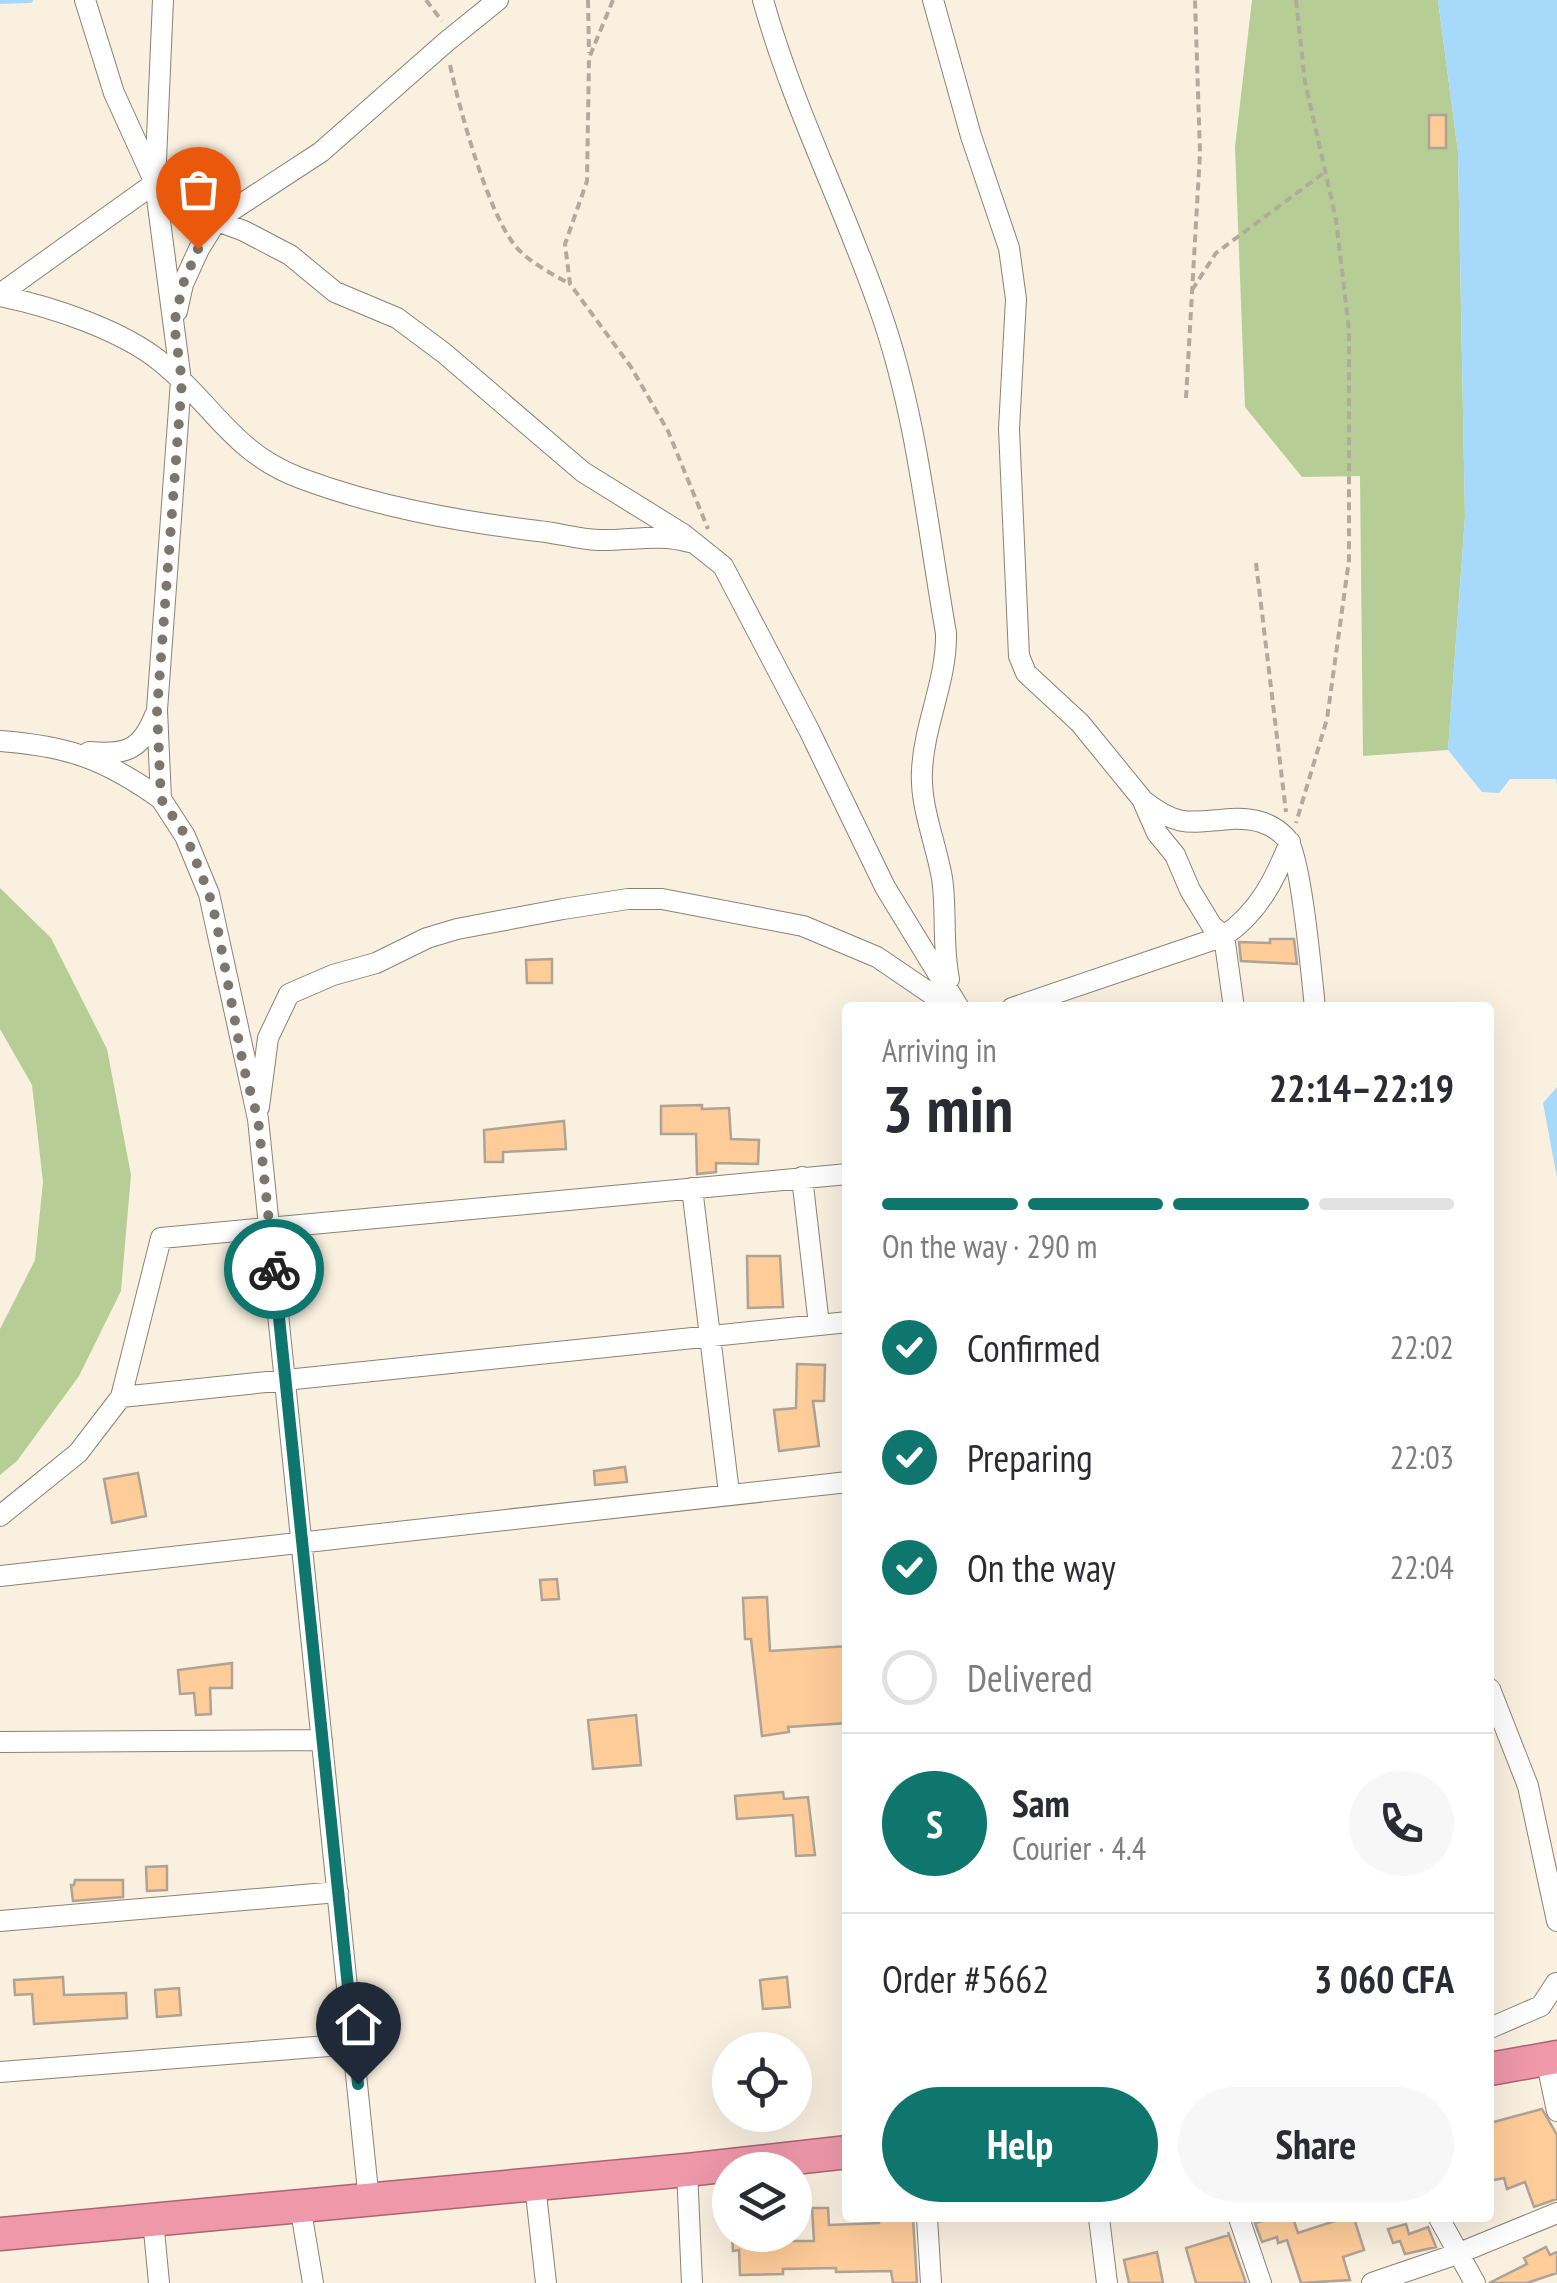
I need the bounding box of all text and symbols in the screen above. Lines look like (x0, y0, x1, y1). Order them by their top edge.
pin (156, 147, 241, 250)
icon: bag (171, 162, 226, 217)
text: Arriving in (882, 1029, 997, 1071)
text: 22:14–22:19 (1269, 1063, 1454, 1112)
text: 3 min (882, 1066, 1013, 1150)
courier (224, 1219, 324, 1319)
text: On the way · 290 m (882, 1225, 1097, 1267)
icon: bike (247, 1242, 302, 1297)
icon: check (882, 1320, 937, 1375)
text: Confirmed (967, 1323, 1100, 1372)
text: 22:02 (1390, 1326, 1454, 1368)
icon: check (882, 1430, 937, 1485)
text: Preparing (967, 1433, 1093, 1482)
text: 22:03 (1390, 1436, 1454, 1478)
icon: check (882, 1540, 937, 1595)
text: On the way (967, 1543, 1115, 1592)
text: 22:04 (1390, 1546, 1454, 1588)
text: Delivered (967, 1653, 1093, 1702)
button: phone (1349, 1771, 1454, 1876)
text: Sam (1012, 1778, 1070, 1827)
text: S (926, 1799, 943, 1848)
text: Courier · 4.4 (1012, 1827, 1146, 1869)
text: Order #5662 (882, 1954, 1049, 2003)
text: 3 060 CFA (1314, 1954, 1454, 2003)
pin (316, 1982, 401, 2085)
icon: home (331, 1997, 386, 2052)
map controls (712, 2032, 812, 2252)
button: locate (712, 2032, 812, 2132)
button: Help (882, 2087, 1158, 2202)
button: Share (1178, 2087, 1454, 2202)
button: layers (712, 2152, 812, 2252)

